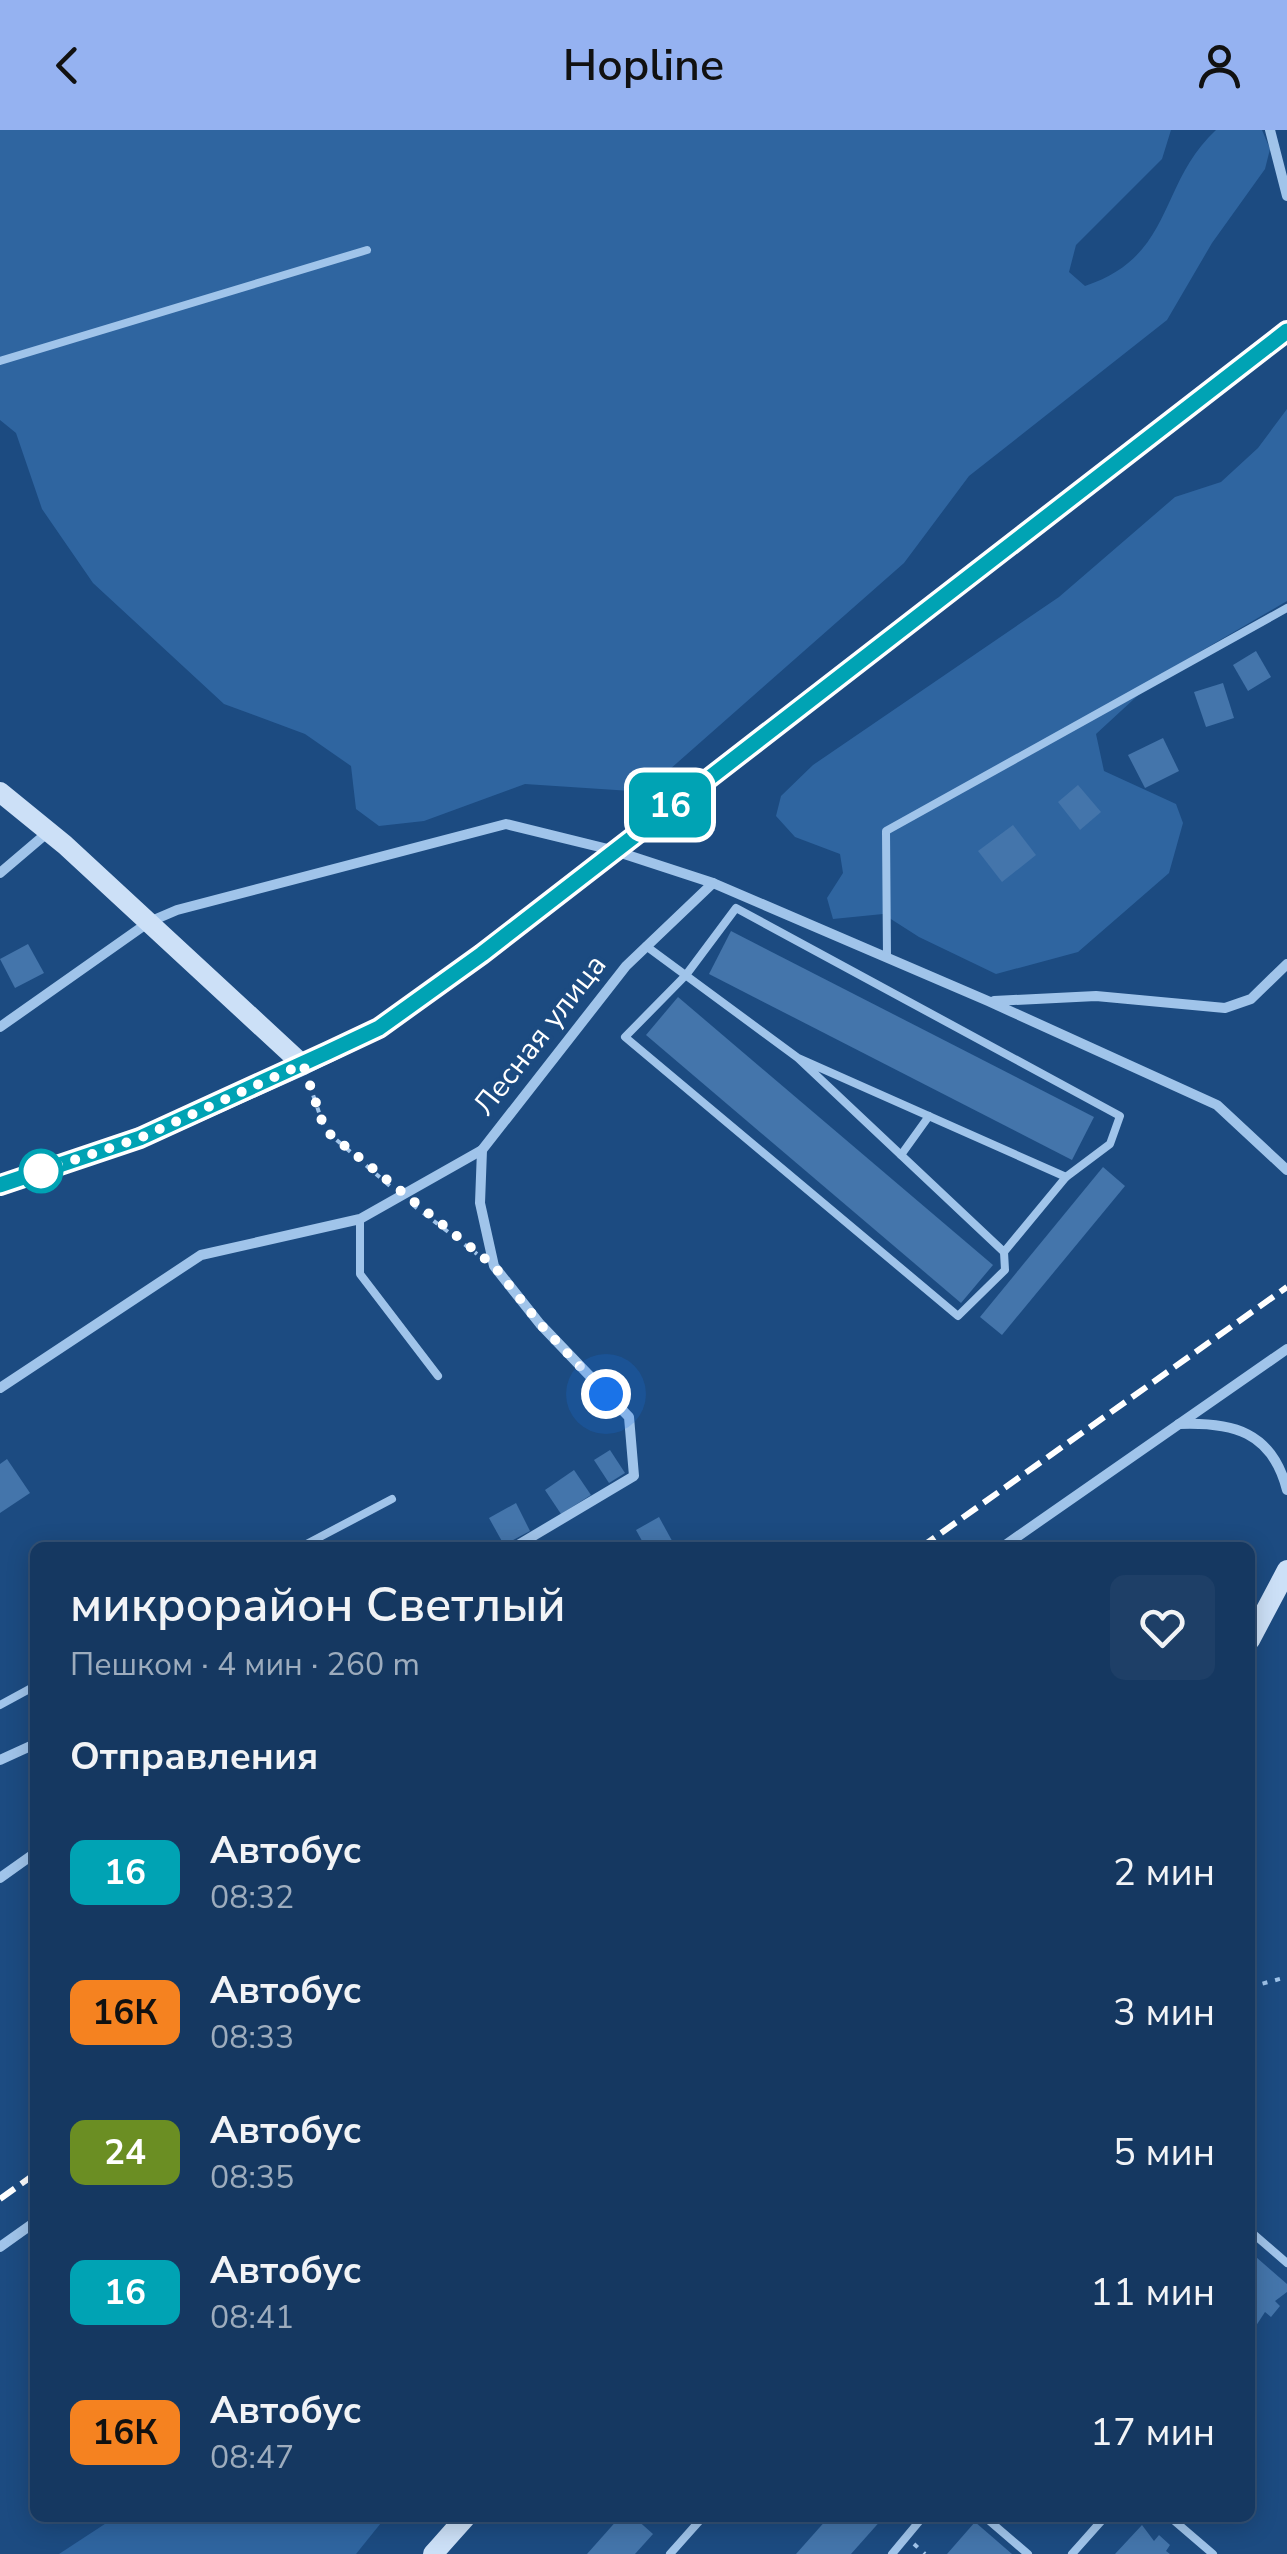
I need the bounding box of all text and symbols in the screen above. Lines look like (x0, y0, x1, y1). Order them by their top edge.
text: Hopline (563, 35, 724, 96)
icon: back (40, 38, 95, 93)
icon: person (1192, 38, 1247, 93)
line badge: 16 (625, 772, 715, 838)
text: 16 (649, 782, 691, 829)
street label: Лесная улица (464, 946, 616, 1124)
unlabelled marker (20, 1150, 62, 1192)
your location (581, 1369, 631, 1419)
text: микрорайон Светлый (70, 1572, 566, 1638)
button: heart (1110, 1575, 1215, 1680)
text: Пешком · 4 мин · 260 m (70, 1643, 420, 1686)
text: Отправления (70, 1731, 318, 1782)
text: Автобус (210, 1825, 361, 1876)
text: 2 мин (1113, 1847, 1215, 1898)
text: 16 (104, 1849, 146, 1896)
text: 08:32 (210, 1876, 294, 1919)
text: Автобус (210, 1965, 361, 2016)
text: 3 мин (1113, 1987, 1215, 2038)
text: 16К (92, 1989, 158, 2036)
text: 08:33 (210, 2016, 294, 2059)
text: Автобус (210, 2105, 361, 2156)
text: 5 мин (1113, 2127, 1215, 2178)
text: 24 (104, 2129, 146, 2176)
text: 08:35 (210, 2156, 294, 2199)
text: Автобус (210, 2245, 361, 2296)
text: 11 мин (1090, 2267, 1215, 2318)
text: 16 (104, 2269, 146, 2316)
text: 08:41 (210, 2296, 294, 2339)
text: Автобус (210, 2385, 361, 2436)
text: 17 мин (1090, 2407, 1215, 2458)
text: 16К (92, 2409, 158, 2456)
text: 08:47 (210, 2436, 294, 2479)

